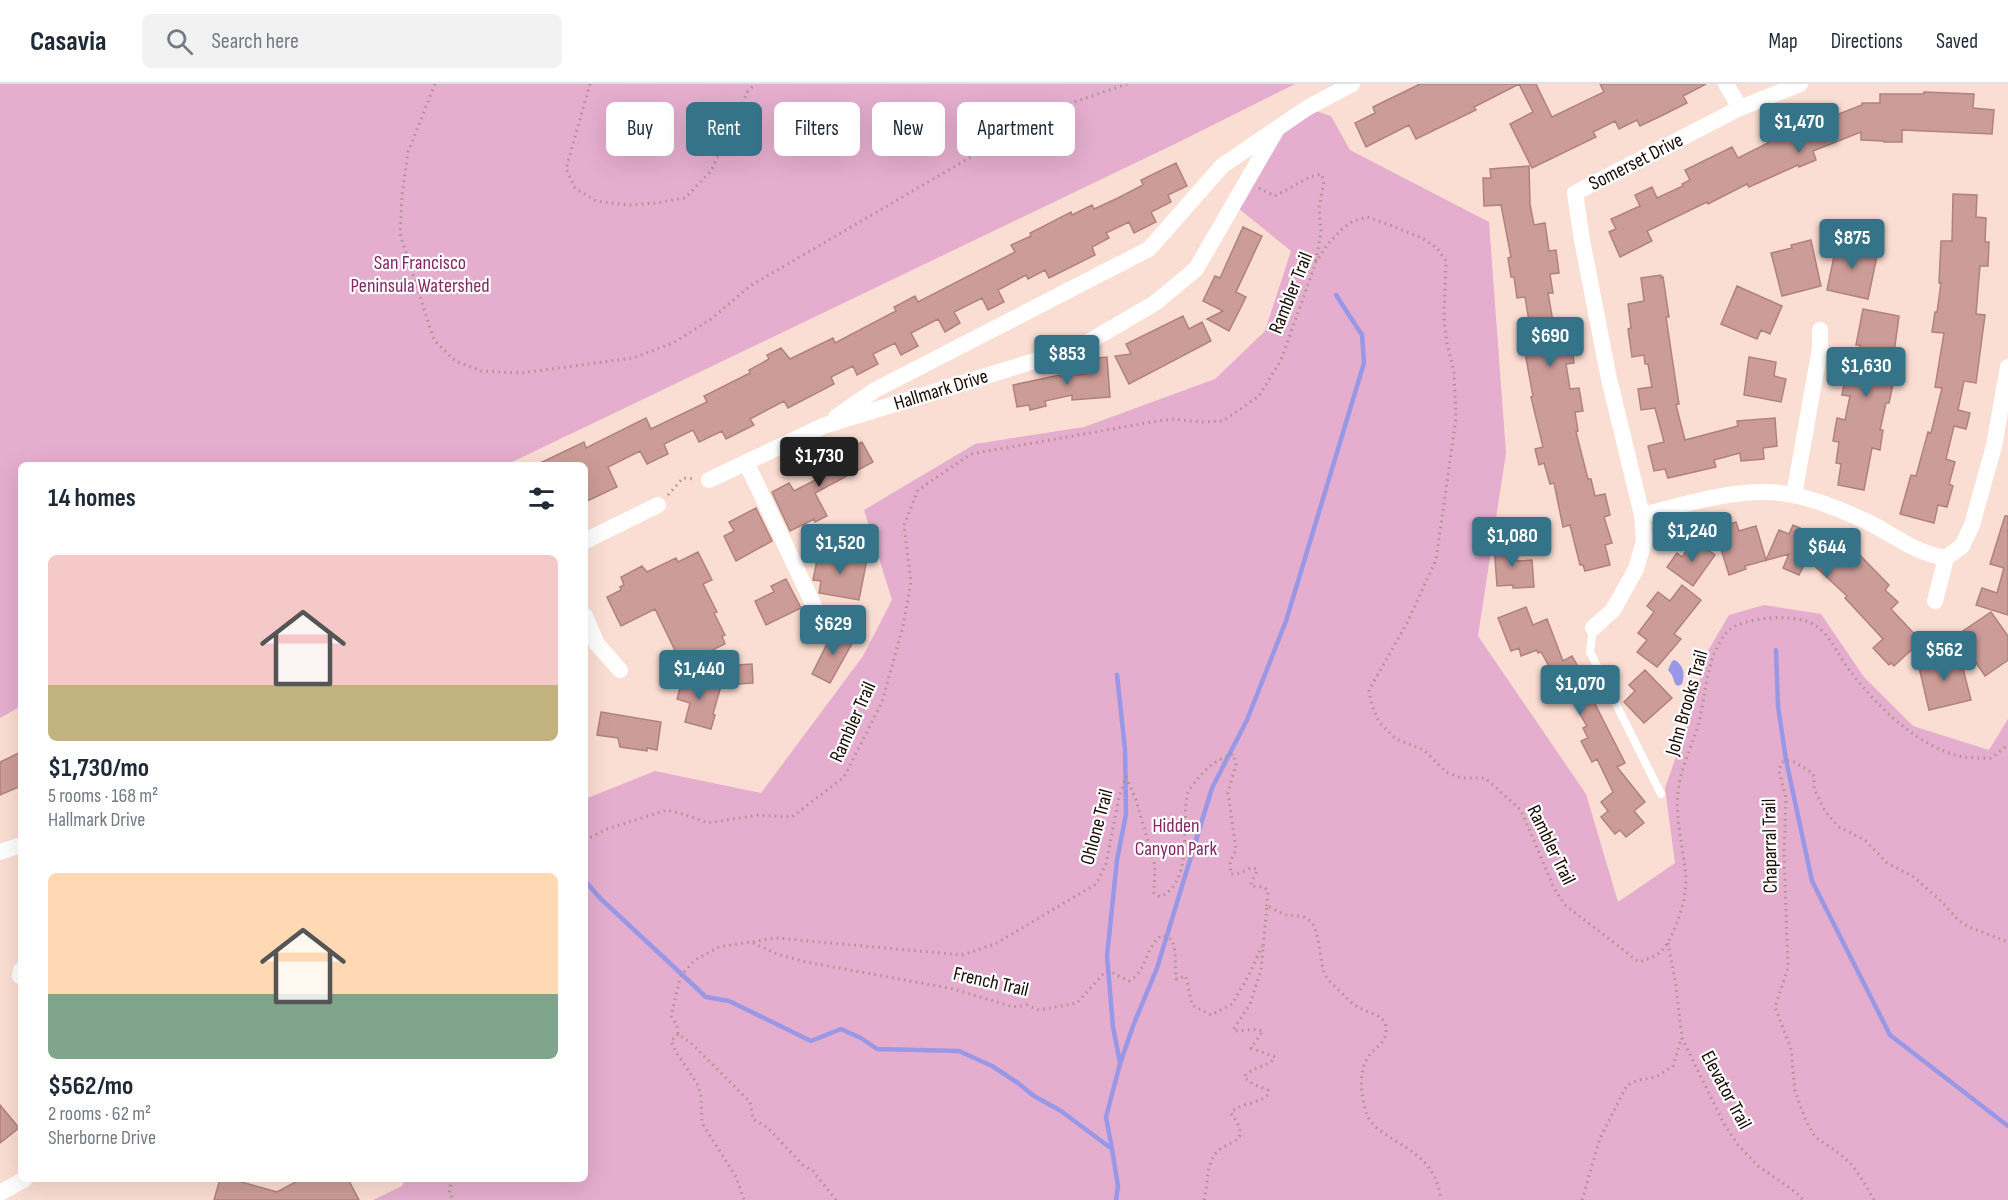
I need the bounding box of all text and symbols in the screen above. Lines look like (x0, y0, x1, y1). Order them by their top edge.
search box (142, 14, 562, 68)
text: Casavia (30, 25, 106, 58)
icon: search (163, 25, 196, 58)
text: Search here (211, 28, 299, 55)
text: Map (1768, 29, 1798, 54)
text: Directions (1831, 29, 1903, 54)
text: Saved (1936, 29, 1978, 54)
chip: Buy (606, 102, 674, 156)
chip: Rent (686, 102, 762, 156)
chip: Filters (774, 102, 860, 156)
chip: New (872, 102, 945, 156)
chip: Apartment (957, 102, 1075, 156)
pin: $1,470 (1750, 103, 1848, 154)
text: $1,470 (1774, 110, 1824, 134)
street label: Somerset Drive (1585, 128, 1687, 196)
pin: $875 (1816, 219, 1888, 270)
text: $875 (1833, 226, 1871, 250)
street label: Rambler Trail (1264, 249, 1318, 337)
park label: San Francisco Peninsula Watershed (350, 251, 490, 298)
pin: $690 (1514, 317, 1586, 368)
text: $690 (1531, 324, 1569, 348)
pin: $853 (1031, 335, 1103, 386)
text: $853 (1048, 342, 1086, 366)
pin: $1,630 (1817, 347, 1915, 398)
text: $1,630 (1841, 354, 1891, 378)
street label: Hallmark Drive (891, 364, 991, 416)
pin: $1,730 (770, 437, 868, 488)
text: $1,730 (794, 444, 844, 468)
icon: filters (525, 482, 558, 515)
text: 14 homes (48, 483, 136, 514)
pin: $1,240 (1643, 512, 1741, 563)
pin: $1,080 (1463, 517, 1561, 568)
text: $1,240 (1667, 519, 1717, 543)
pin: $1,520 (791, 524, 889, 575)
text: $1,080 (1486, 524, 1538, 548)
pin: $644 (1791, 528, 1863, 579)
text: $1,520 (815, 531, 865, 555)
text: $644 (1808, 535, 1846, 559)
icon: home (249, 594, 357, 702)
pin: $629 (797, 605, 869, 656)
text: $629 (814, 612, 852, 636)
pin: $562 (1908, 631, 1980, 682)
text: $562 (1925, 638, 1963, 662)
street label: John Brooks Trail (1660, 648, 1713, 759)
pin: $1,440 (650, 650, 748, 701)
text: $1,440 (673, 657, 725, 681)
pin: $1,070 (1531, 665, 1629, 716)
text: $1,070 (1555, 672, 1605, 696)
street label: Rambler Trail (825, 678, 881, 766)
text: $1,730/mo (48, 753, 149, 784)
text: 5 rooms · 168 m² (48, 784, 158, 808)
street label: Ohlone Trail (1075, 787, 1119, 867)
street label: Chaparral Trail (1757, 798, 1783, 894)
street label: Rambler Trail (1521, 801, 1581, 889)
text: Hallmark Drive (48, 808, 145, 832)
park label: Hidden Canyon Park (1135, 814, 1218, 861)
icon: home (249, 912, 357, 1020)
street label: French Trail (951, 962, 1031, 1002)
street label: Elevator Trail (1695, 1047, 1757, 1133)
text: $562/mo (48, 1071, 133, 1102)
text: 2 rooms · 62 m² (48, 1102, 151, 1126)
text: Sherborne Drive (48, 1126, 156, 1150)

